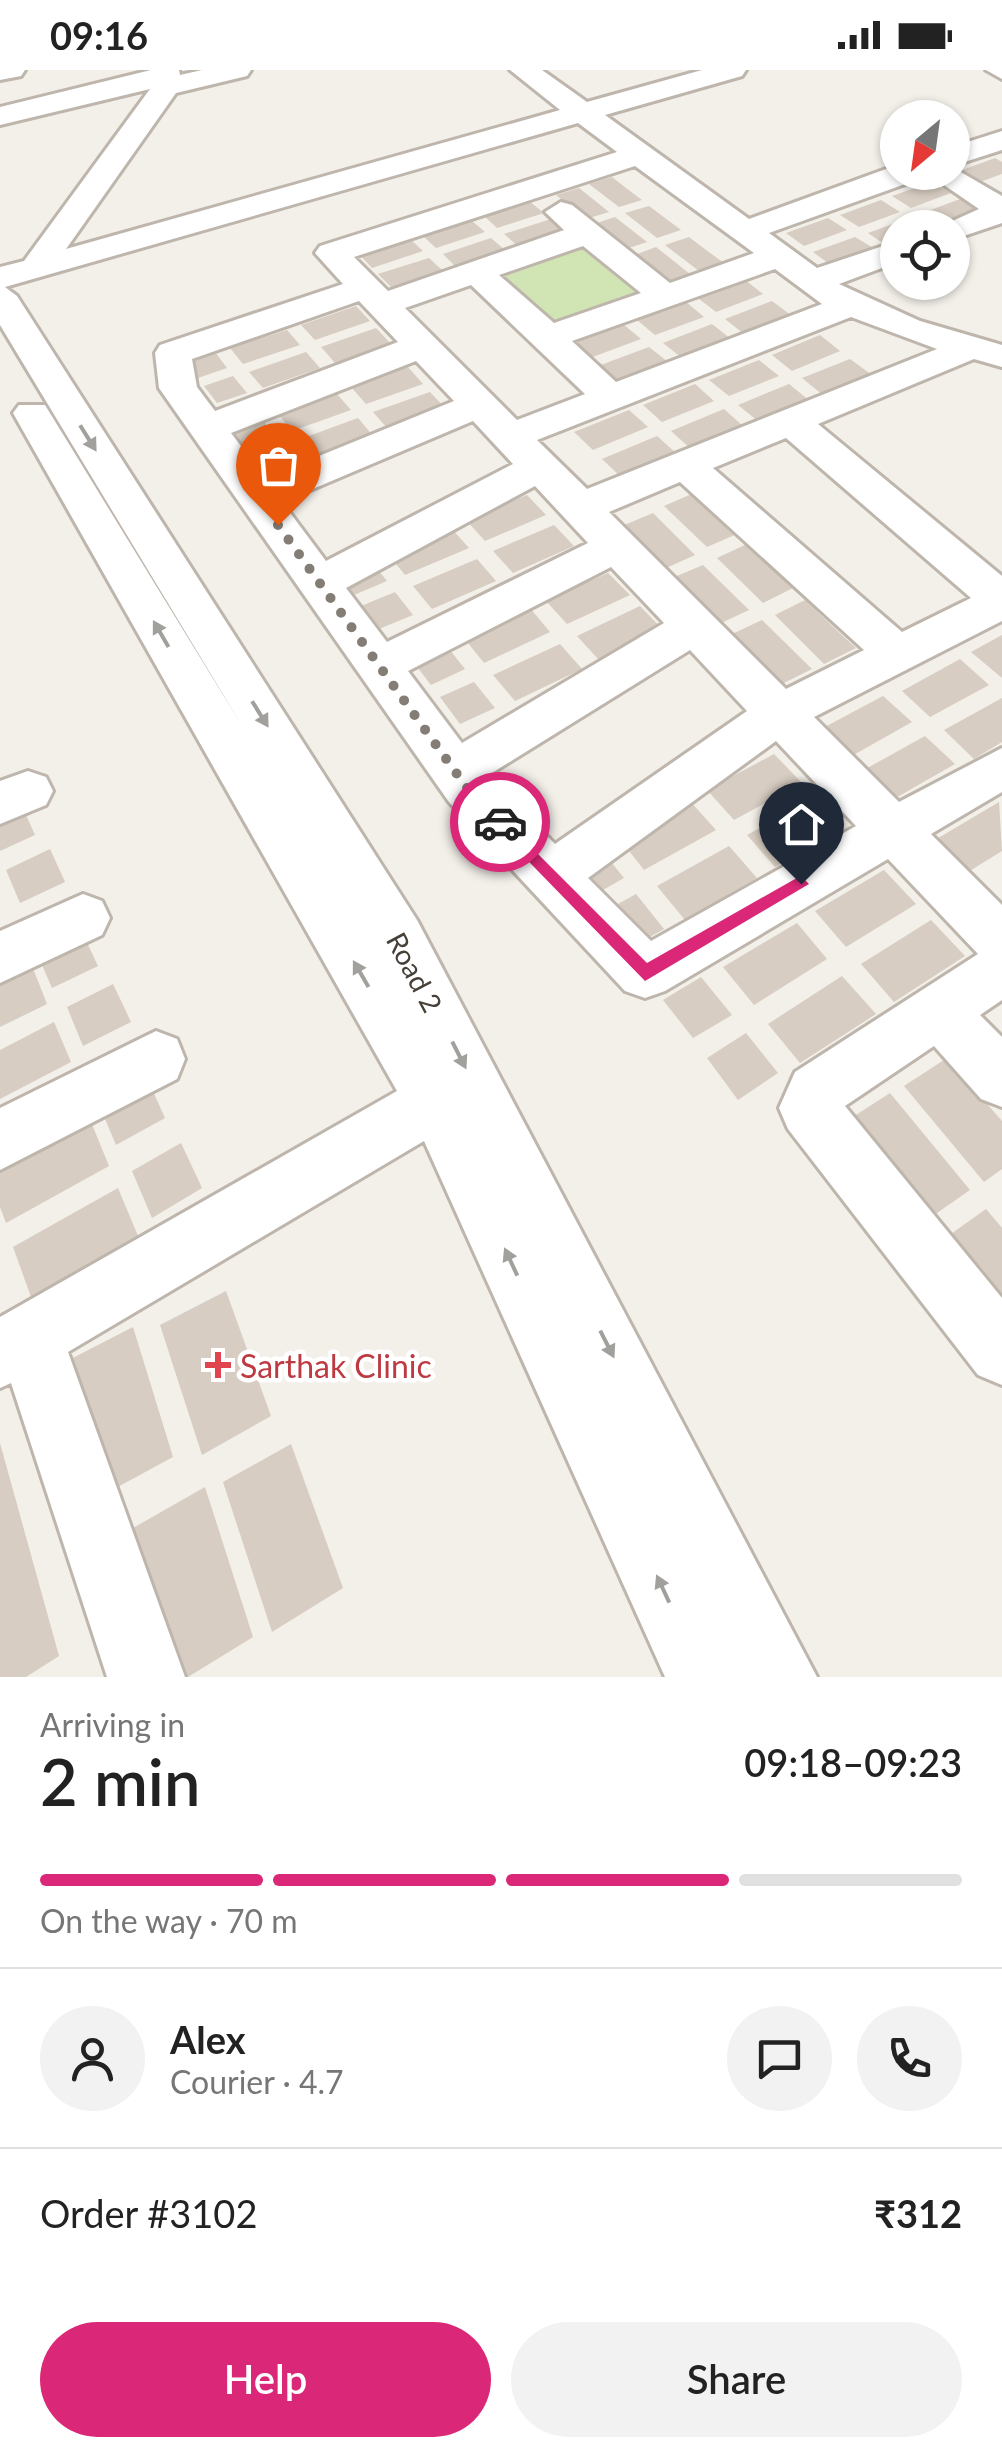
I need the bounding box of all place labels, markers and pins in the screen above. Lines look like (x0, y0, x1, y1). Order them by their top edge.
pin (236, 423, 321, 526)
pin (759, 782, 844, 885)
place label: Sarthak Clinic (240, 1346, 432, 1385)
marker: Sarthak Clinic (205, 1352, 231, 1378)

